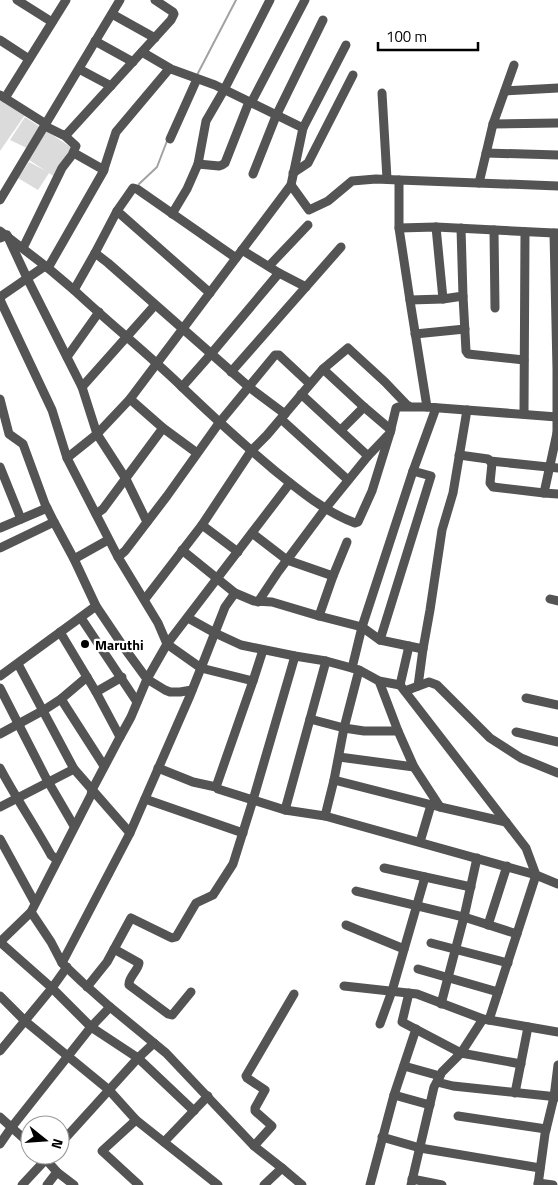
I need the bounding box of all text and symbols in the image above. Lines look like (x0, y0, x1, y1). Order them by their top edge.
scale bar (378, 20, 478, 52)
text: 100 m (386, 25, 427, 48)
place label: Maruthi (95, 634, 144, 655)
marker: Maruthi (79, 638, 91, 650)
north arrow (20, 1115, 70, 1165)
text: N (46, 1136, 69, 1152)

